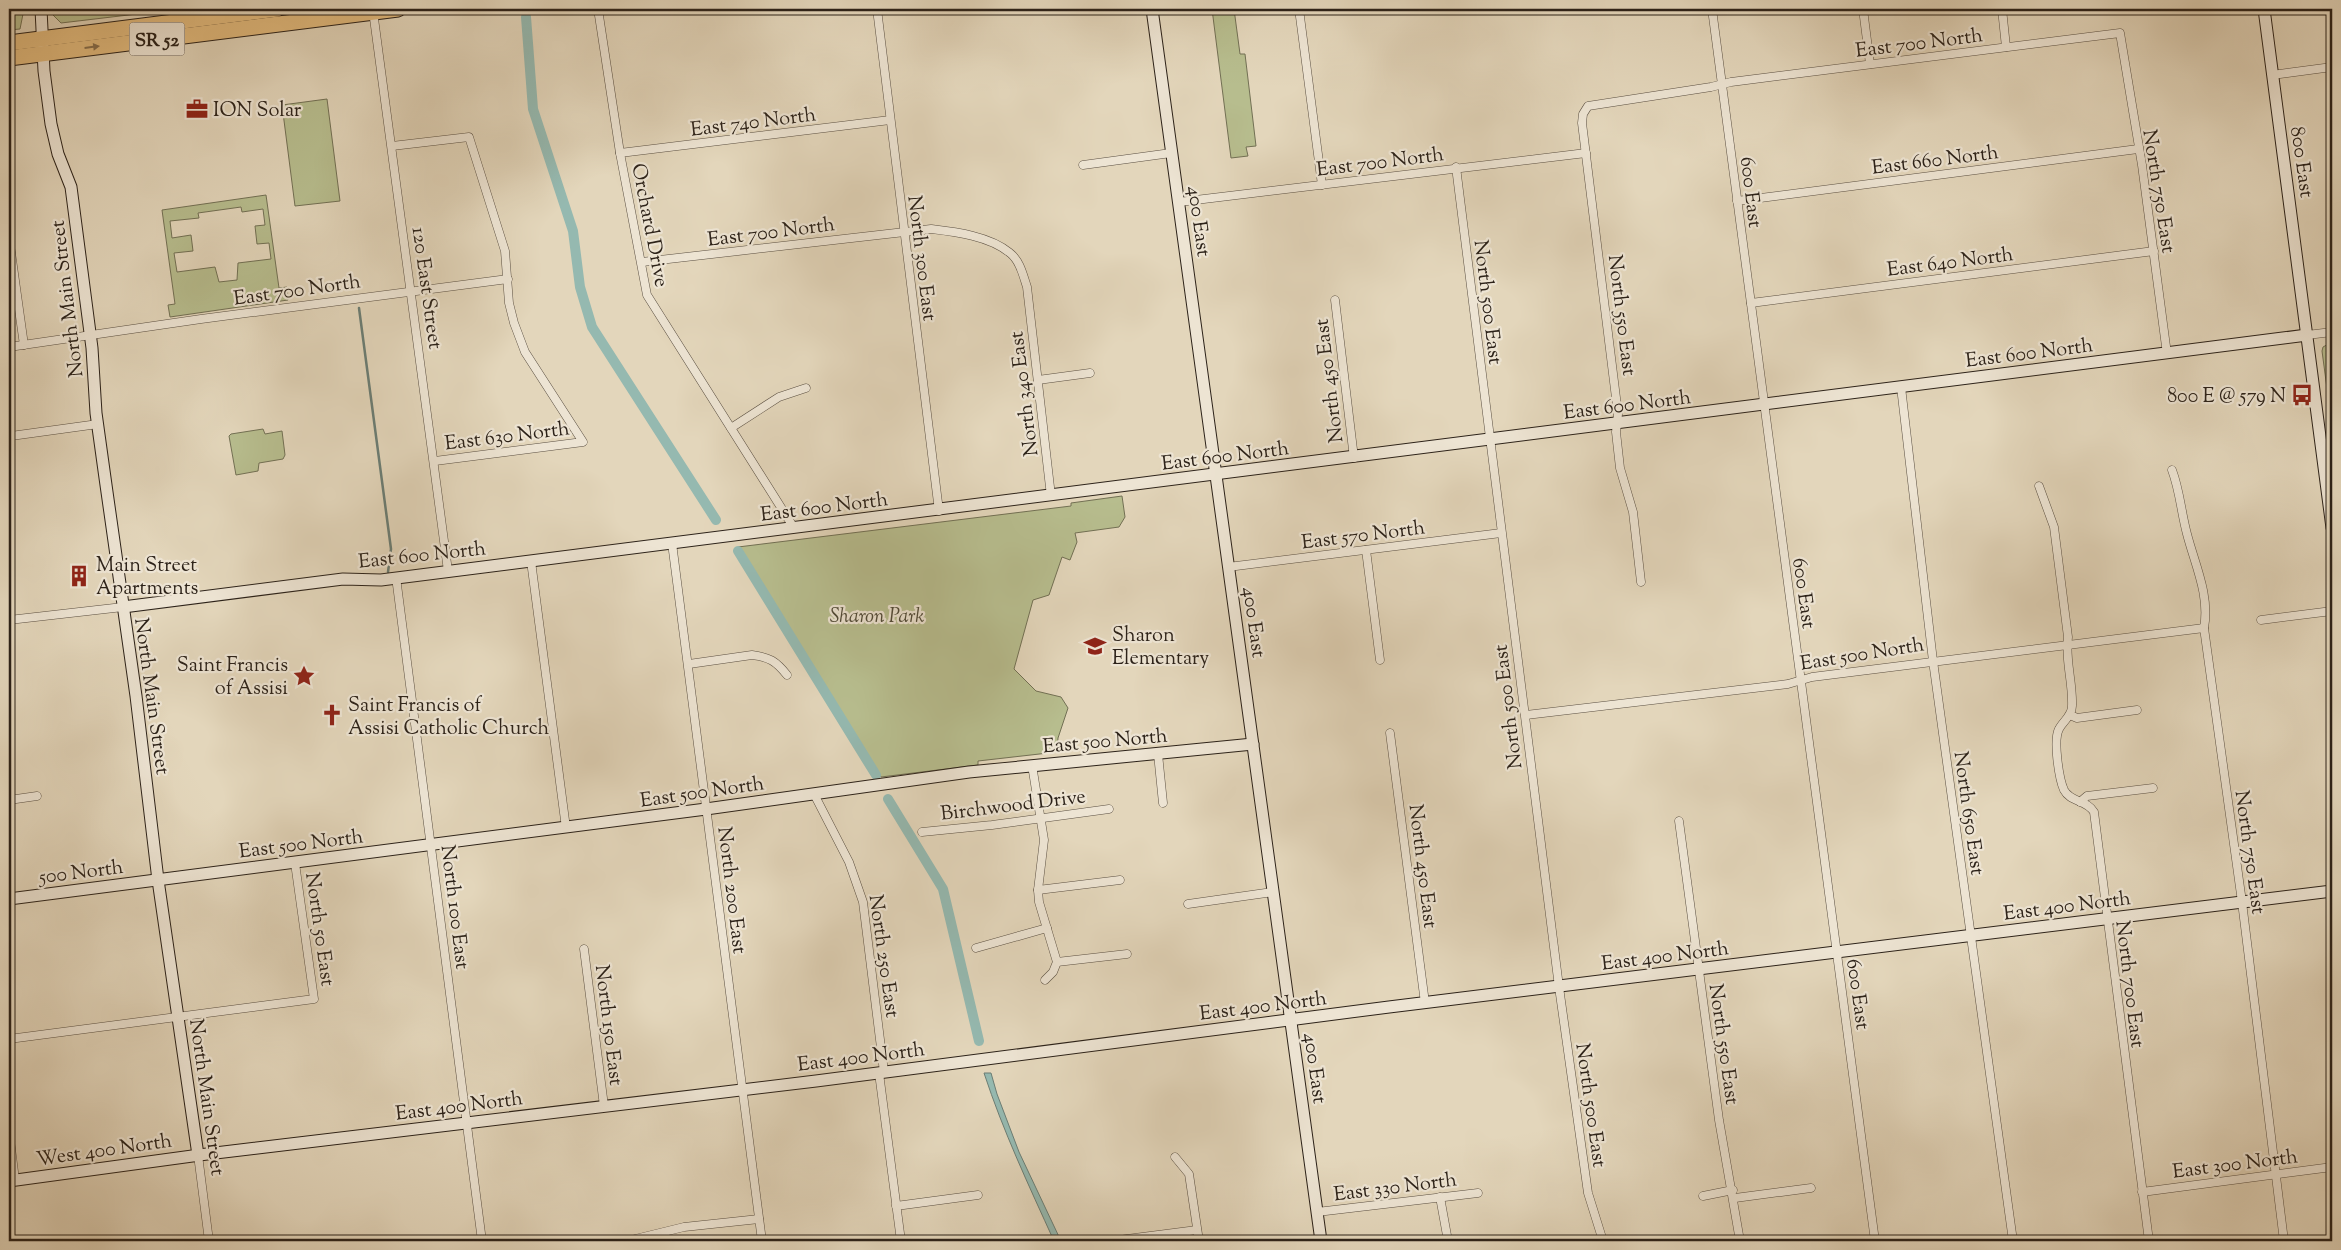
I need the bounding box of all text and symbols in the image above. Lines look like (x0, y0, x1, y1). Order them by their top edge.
road number: SR 52 (130, 22, 184, 56)
street label: East 700 North (1854, 22, 1985, 67)
one-way arrow (85, 43, 101, 51)
office icon: ION Solar (184, 96, 210, 122)
place label: ION Solar (213, 97, 302, 126)
street label: East 740 North (689, 101, 818, 146)
street label: 800 East (2281, 125, 2320, 200)
street label: North 750 East (2133, 128, 2182, 255)
street label: East 660 North (1870, 139, 2001, 184)
street label: East 700 North (1315, 141, 1446, 186)
street label: 600 East (1731, 155, 1768, 230)
street label: Orchard Drive (622, 161, 675, 290)
street label: 400 East (1178, 184, 1217, 259)
street label: North 300 East (898, 194, 943, 323)
street label: East 700 North (706, 211, 837, 256)
street label: North Main Street (44, 218, 92, 379)
street label: 120 East Street (403, 225, 448, 351)
street label: North 500 East (1464, 238, 1509, 366)
street label: East 640 North (1885, 241, 2015, 286)
street label: North 550 East (1599, 253, 1642, 378)
street label: East 700 North (232, 268, 363, 315)
street label: North 450 East (1308, 317, 1352, 444)
street label: North 340 East (1003, 329, 1048, 458)
street label: East 600 North (1964, 332, 2095, 377)
bus stop icon: 800 E @ 579 N (2289, 382, 2315, 408)
place label: 800 E @ 579 N (2167, 383, 2286, 412)
street label: East 600 North (1562, 384, 1693, 429)
street label: East 630 North (443, 415, 572, 460)
street label: East 600 North (1160, 435, 1291, 480)
street label: East 600 North (759, 486, 890, 531)
street label: East 570 North (1300, 514, 1427, 558)
street label: East 600 North (357, 535, 488, 578)
place label: Main Street Apartments (96, 552, 199, 604)
street label: 600 East (1783, 556, 1822, 631)
building icon: Main Street Apartments (66, 563, 92, 589)
street label: 400 East (1233, 585, 1272, 660)
park label: Sharon Park (830, 603, 924, 632)
street label: North Main Street (125, 616, 176, 777)
place label: Sharon Elementary (1112, 622, 1209, 674)
street label: East 500 North (1798, 631, 1927, 680)
school or university icon: Sharon Elementary (1082, 633, 1108, 659)
street label: North 500 East (1487, 643, 1532, 771)
place label: Saint Francis of Assisi (177, 652, 288, 704)
place icon: Saint Francis of Assisi (291, 663, 317, 689)
place label: Saint Francis of Assisi Catholic Church (348, 692, 550, 744)
church icon: Saint Francis of Assisi Catholic Church (319, 702, 345, 728)
street label: East 500 North (1042, 723, 1169, 762)
street label: North 650 East (1944, 750, 1991, 877)
street label: East 500 North (638, 770, 767, 817)
street label: Birchwood Drive (939, 783, 1088, 830)
street label: North 750 East (2225, 789, 2272, 916)
street label: North 450 East (1400, 803, 1444, 930)
street label: East 500 North (237, 823, 365, 868)
street label: North 200 East (708, 825, 753, 956)
street label: North 100 East (432, 844, 476, 971)
street label: 500 North (36, 854, 125, 893)
street label: North 50 East (296, 871, 341, 988)
street label: East 400 North (2002, 885, 2133, 930)
street label: North 250 East (860, 893, 906, 1020)
street label: North 700 East (2106, 919, 2151, 1050)
street label: East 400 North (1600, 935, 1731, 980)
street label: 600 East (1837, 957, 1876, 1032)
street label: North 150 East (586, 963, 629, 1087)
street label: North 550 East (1700, 982, 1745, 1107)
street label: East 400 North (1198, 985, 1329, 1030)
street label: North Main Street (180, 1017, 231, 1178)
street label: 400 East (1294, 1031, 1333, 1106)
street label: East 400 North (796, 1036, 927, 1081)
street label: North 500 East (1566, 1041, 1613, 1170)
street label: East 400 North (394, 1085, 525, 1130)
street label: West 400 North (35, 1128, 174, 1175)
street label: East 300 North (2171, 1143, 2300, 1188)
street label: East 330 North (1332, 1167, 1459, 1210)

